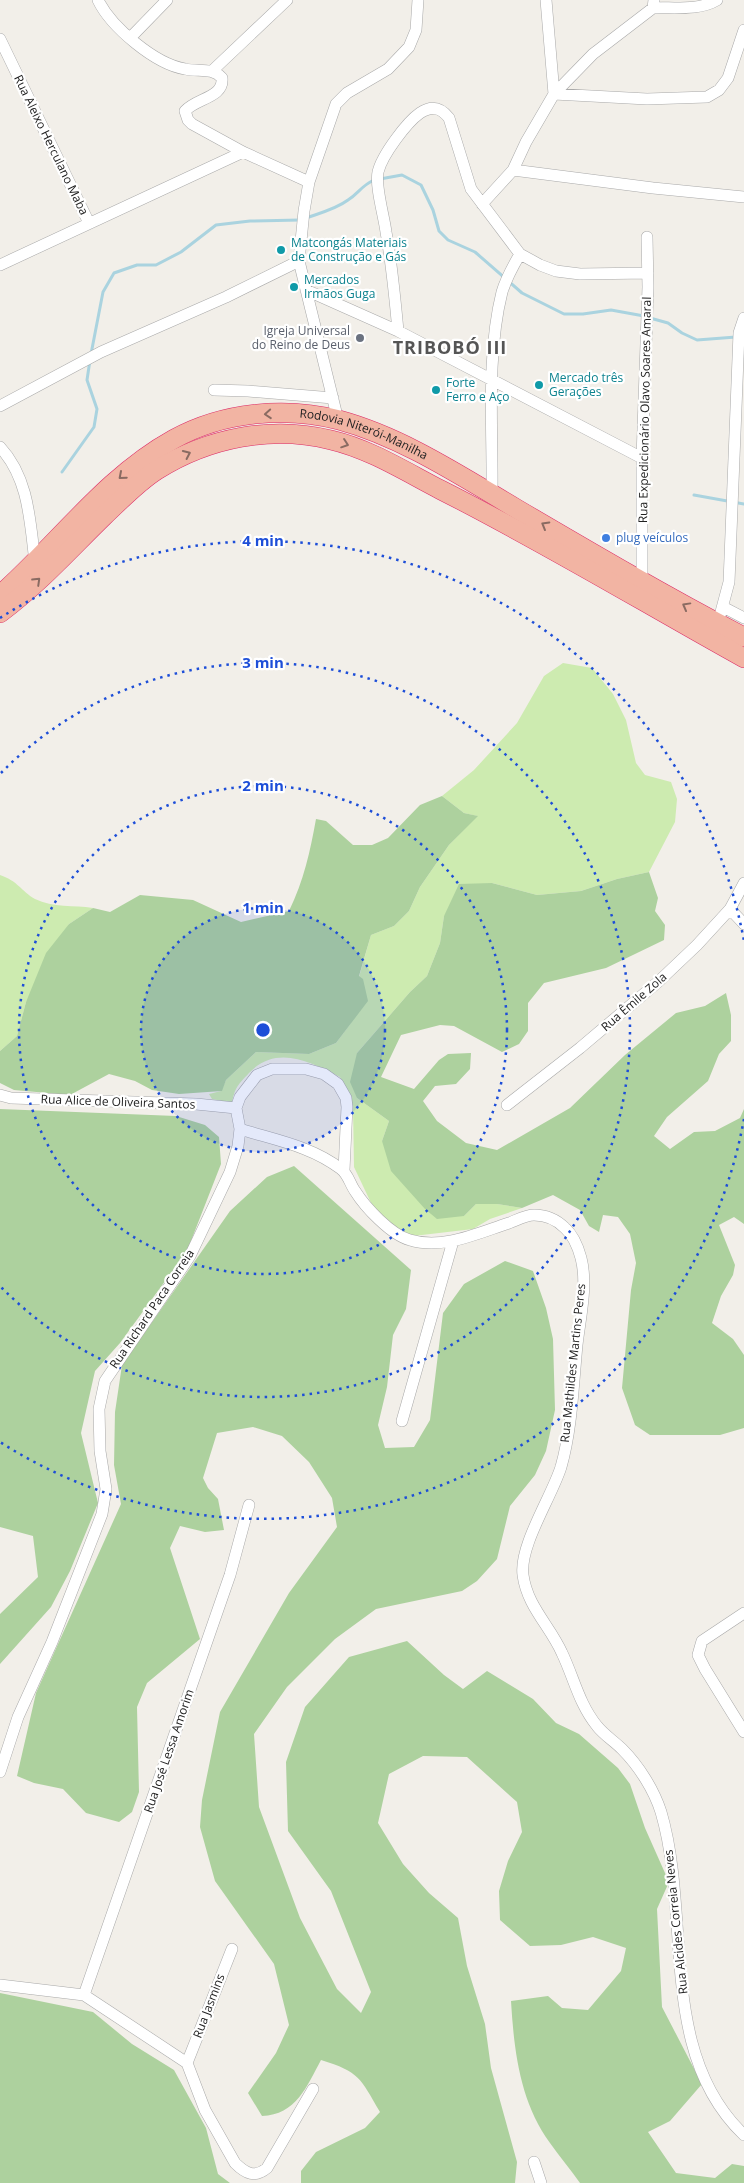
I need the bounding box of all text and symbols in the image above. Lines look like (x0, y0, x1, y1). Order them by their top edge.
street label: Rua Aleixo Herculano Maba (10, 72, 93, 218)
place label: Matcongás Materiais de Construção e Gás (291, 234, 407, 265)
marker: Matcongás Materiais de Construção e Gás (275, 244, 287, 256)
place label: Mercados Irmãos Guga (304, 271, 375, 302)
marker: Mercados Irmãos Guga (288, 281, 300, 293)
street label: Rua Expedicionário Olavo Soares Amaral (634, 297, 655, 523)
place label: Igreja Universal do Reino de Deus (252, 322, 350, 353)
marker: Igreja Universal do Reino de Deus (354, 332, 366, 344)
district label: TRIBOBÓ III (393, 335, 507, 359)
place label: Mercado três Gerações (549, 369, 623, 400)
place label: Forte Ferro e Aço (446, 374, 510, 405)
marker: Mercado três Gerações (533, 379, 545, 391)
marker: Forte Ferro e Aço (430, 384, 442, 396)
street label: Rodovia Niterói-Manilha (299, 404, 431, 463)
one-way arrow (264, 408, 272, 419)
one-way arrow (340, 439, 349, 449)
one-way arrow (182, 450, 191, 461)
one-way arrow (119, 470, 128, 479)
one-way arrow (541, 521, 550, 531)
place label: plug veículos (616, 529, 688, 546)
text: 4 min (242, 530, 284, 550)
marker: plug veículos (600, 532, 612, 544)
one-way arrow (31, 578, 40, 587)
one-way arrow (682, 602, 691, 612)
text: 3 min (242, 652, 284, 672)
text: 2 min (242, 775, 284, 795)
text: 1 min (242, 897, 284, 917)
street label: Rua Êmile Zola (597, 968, 670, 1035)
centre of rings (254, 1021, 272, 1039)
street label: Rua Alice de Oliveira Santos (40, 1090, 196, 1113)
street label: Rua Richard Paca Correia (105, 1246, 198, 1372)
street label: Rua Mathildes Martins Peres (556, 1282, 589, 1443)
street label: Rua José Lessa Amorim (139, 1687, 198, 1815)
street label: Rua Alcides Correia Neves (659, 1849, 692, 1995)
street label: Rua Jasmins (189, 1971, 229, 2040)

